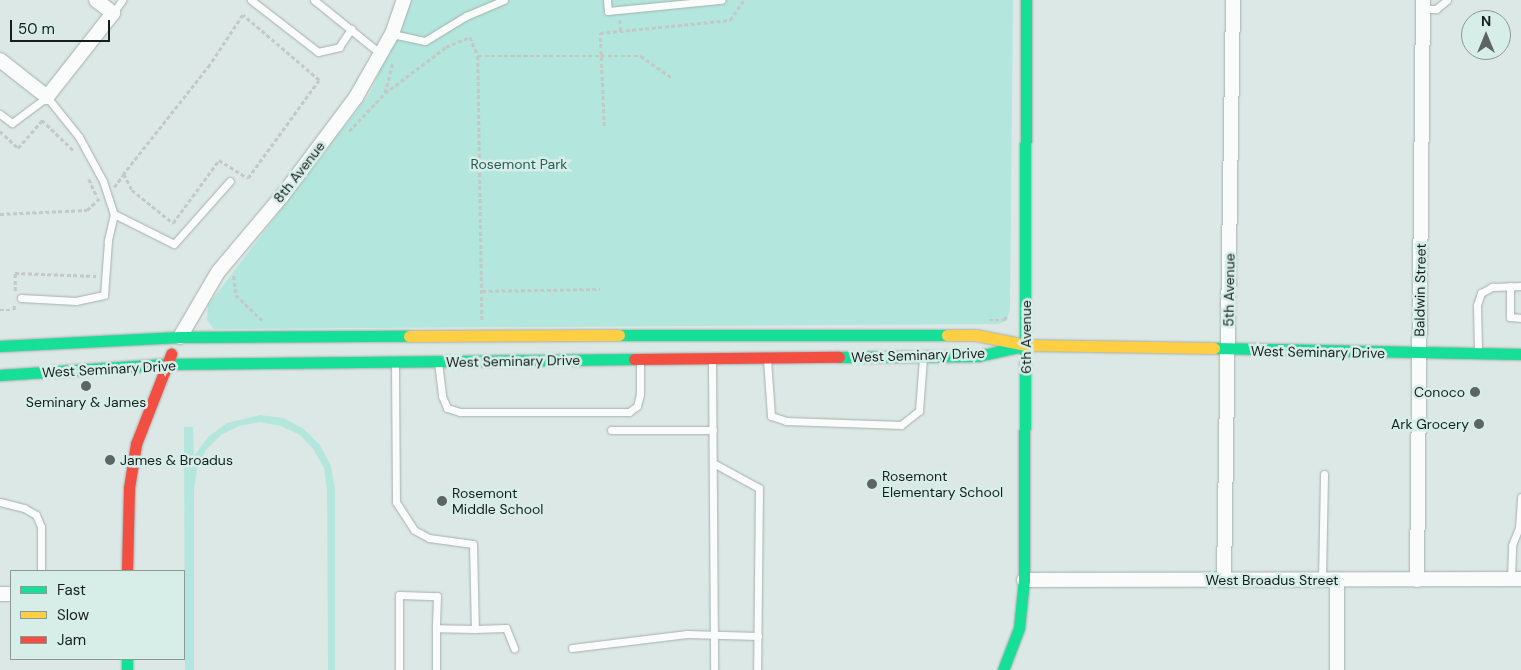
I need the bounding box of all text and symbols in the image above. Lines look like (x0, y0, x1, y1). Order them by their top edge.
scale bar (12, 10, 112, 42)
north arrow (1461, 10, 1511, 60)
text: N (1481, 12, 1491, 30)
text: 50 m (18, 19, 55, 39)
street label: 8th Avenue (270, 138, 328, 206)
park label: Rosemont Park (471, 156, 567, 172)
street label: Baldwin Street (1411, 243, 1429, 337)
street label: 5th Avenue (1220, 253, 1238, 327)
street label: 6th Avenue (1018, 300, 1034, 374)
street label: West Seminary Drive (1251, 342, 1385, 362)
street label: West Seminary Drive (851, 344, 985, 366)
street label: West Seminary Drive (446, 351, 580, 371)
street label: West Seminary Drive (42, 357, 176, 381)
marker: Seminary & James (80, 380, 92, 392)
place label: Conoco (1414, 384, 1465, 400)
marker: Conoco (1469, 386, 1481, 398)
place label: Seminary & James (26, 394, 146, 410)
place label: Ark Grocery (1391, 416, 1469, 432)
marker: Ark Grocery (1473, 418, 1485, 430)
place label: James & Broadus (120, 452, 233, 468)
marker: James & Broadus (104, 454, 116, 466)
place label: Rosemont Elementary School (882, 468, 1003, 501)
marker: Rosemont Elementary School (866, 478, 878, 490)
place label: Rosemont Middle School (452, 485, 543, 518)
marker: Rosemont Middle School (436, 495, 448, 507)
legend (10, 570, 185, 660)
street label: West Broadus Street (1205, 572, 1339, 588)
text: Fast (57, 580, 86, 600)
text: Slow (57, 605, 89, 625)
text: Jam (57, 630, 86, 650)

